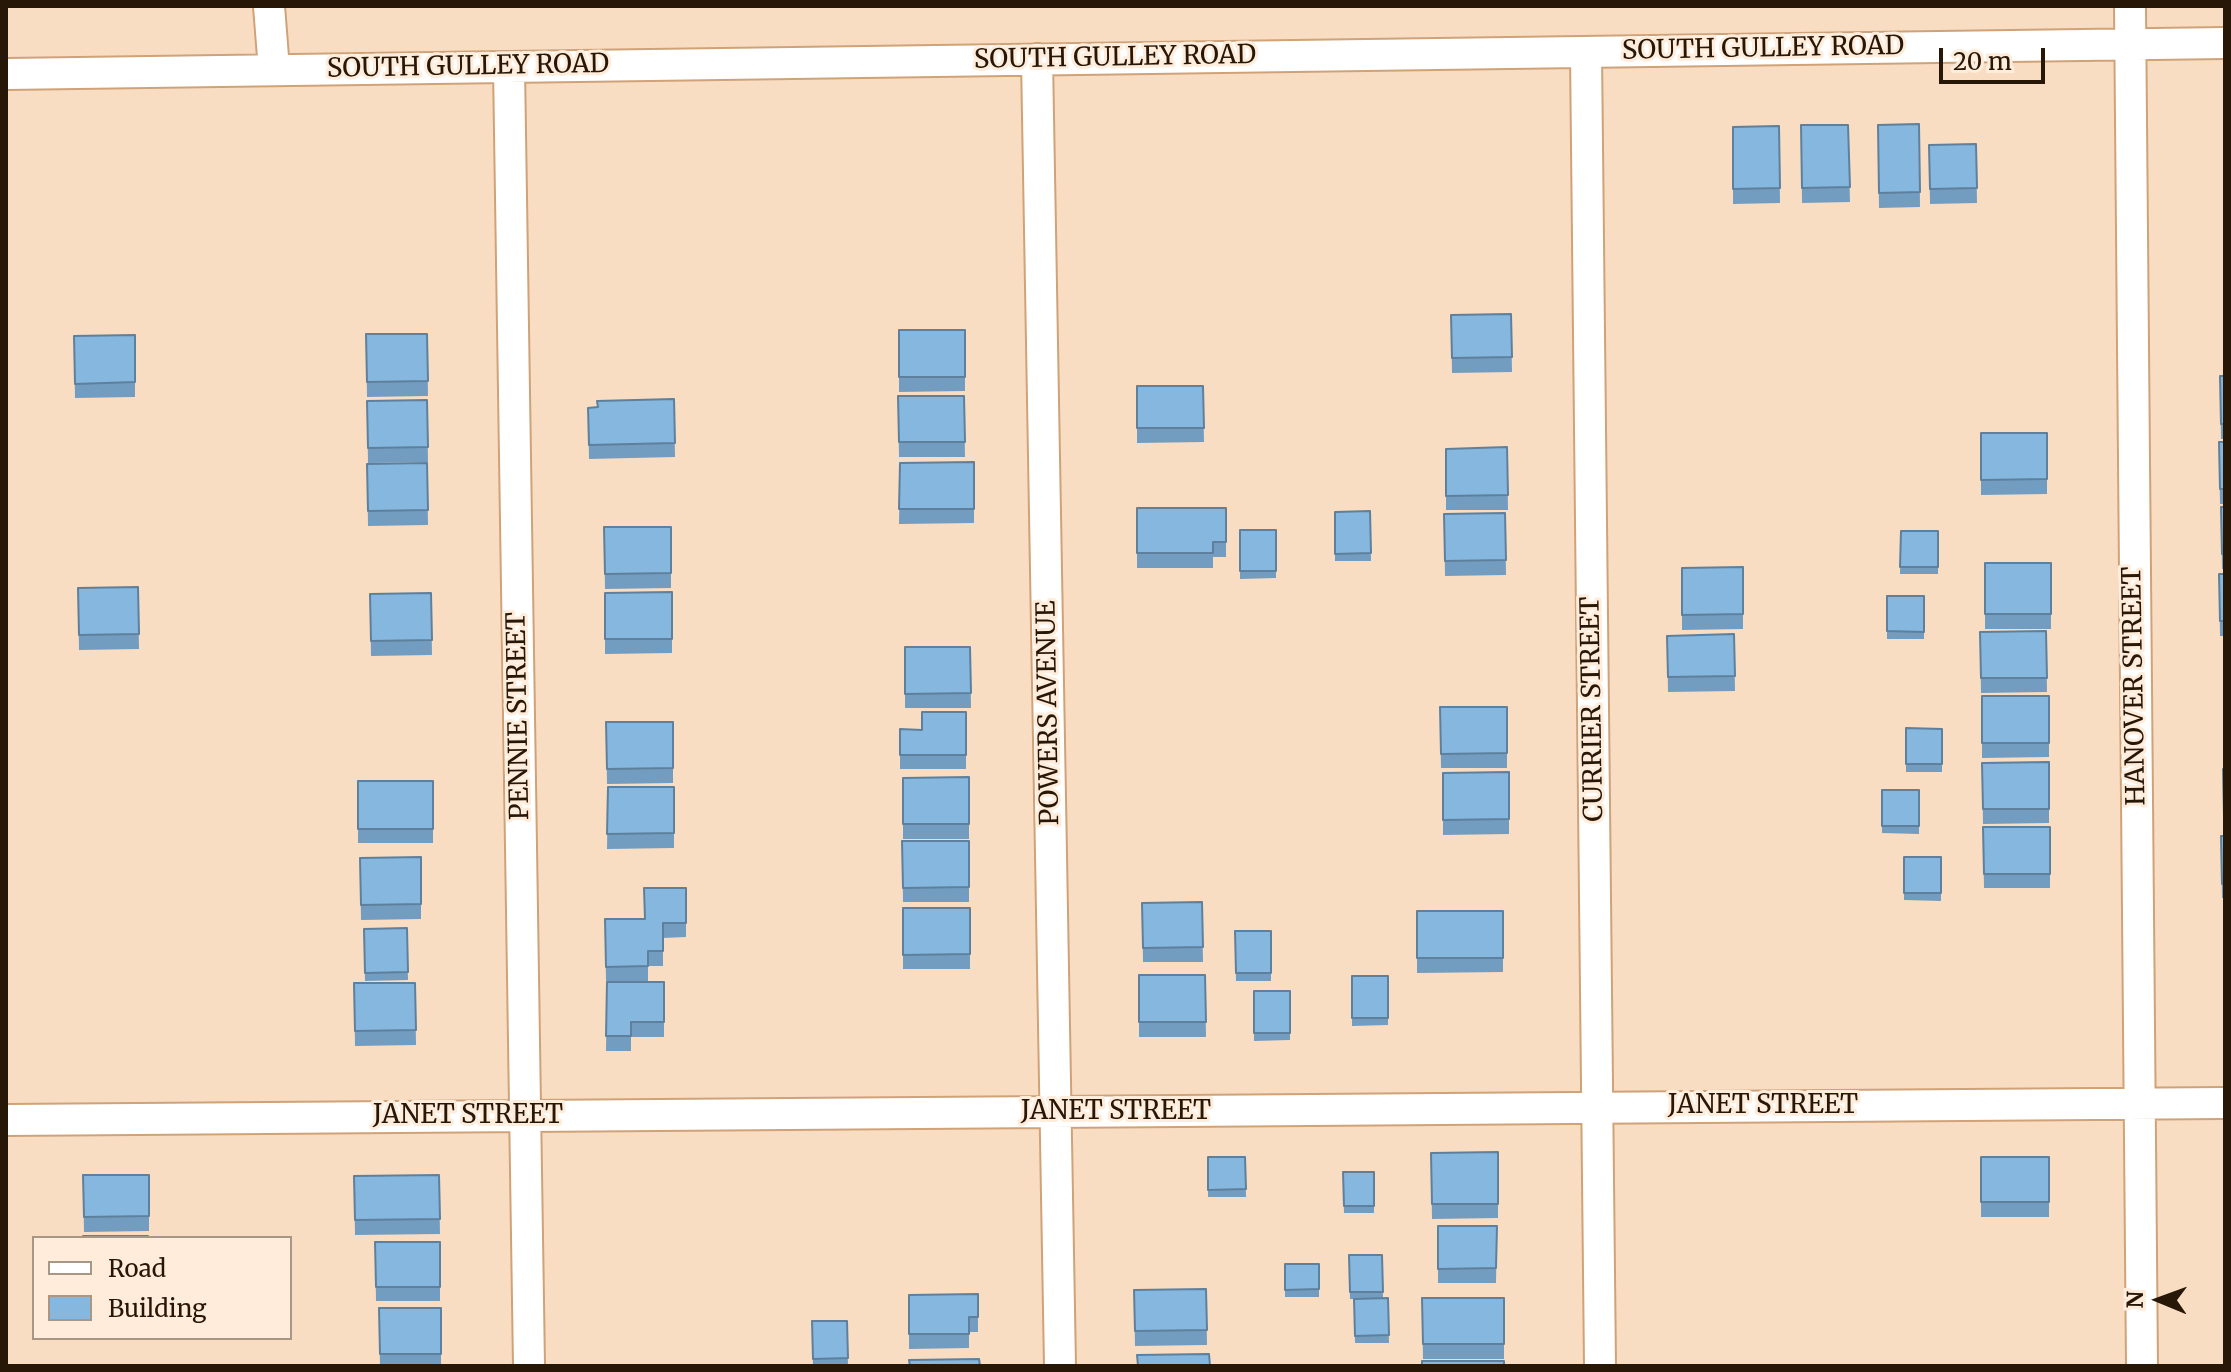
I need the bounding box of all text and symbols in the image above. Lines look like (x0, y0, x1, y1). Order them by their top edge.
street label: SOUTH GULLEY ROAD (1622, 31, 1904, 67)
scale bar (1943, 32, 2049, 82)
street label: SOUTH GULLEY ROAD (974, 40, 1256, 76)
text: 20 m (1953, 46, 2012, 77)
street label: SOUTH GULLEY ROAD (327, 49, 609, 85)
street label: HANOVER STREET (2117, 566, 2153, 806)
street label: CURRIER STREET (1575, 596, 1611, 822)
street label: POWERS AVENUE (1031, 600, 1067, 826)
street label: PENNIE STREET (502, 612, 536, 820)
street label: JANET STREET (1668, 1090, 1858, 1122)
street label: JANET STREET (1021, 1096, 1211, 1128)
street label: JANET STREET (373, 1100, 563, 1132)
legend (32, 1236, 292, 1340)
text: Road (108, 1253, 166, 1284)
north arrow (2119, 1260, 2199, 1340)
text: N (2121, 1291, 2149, 1309)
text: Building (108, 1293, 207, 1324)

